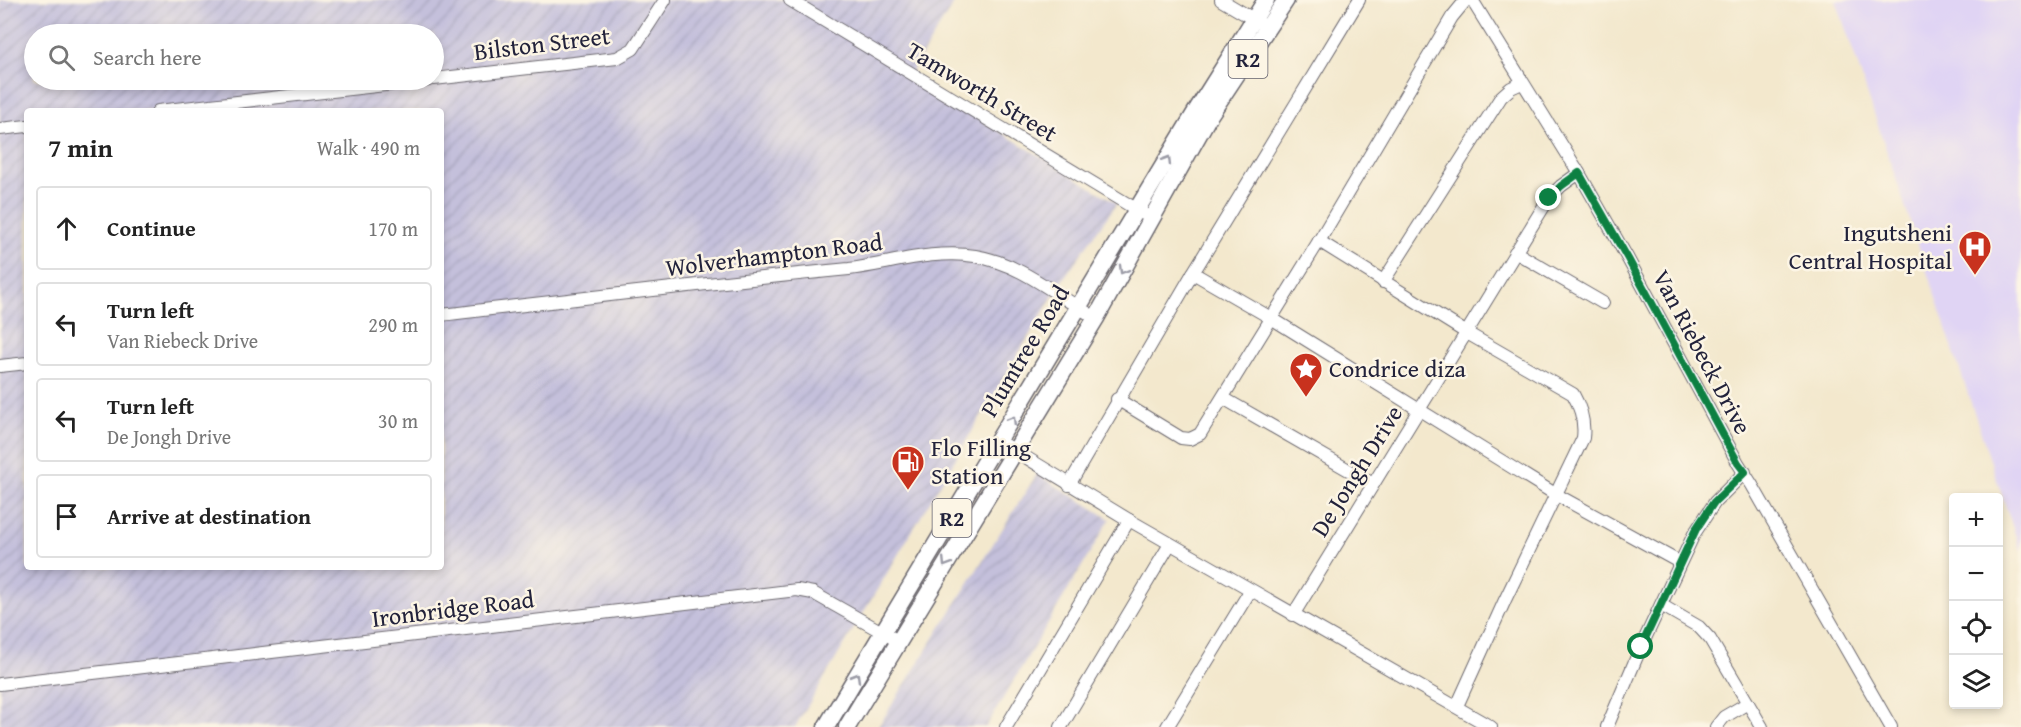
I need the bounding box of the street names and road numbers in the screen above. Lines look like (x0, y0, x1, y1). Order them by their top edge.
street label: Bilston Street (472, 18, 612, 69)
street label: Tamworth Street (900, 33, 1065, 151)
road number: R2 (1228, 40, 1268, 78)
street label: Wolverhampton Road (664, 224, 884, 285)
street label: Van Riebeck Drive (1644, 263, 1760, 440)
street label: Plumtree Road (971, 278, 1078, 423)
street label: De Jongh Drive (1302, 398, 1411, 543)
road number: R2 (932, 499, 972, 537)
street label: Ironbridge Road (370, 581, 536, 636)

